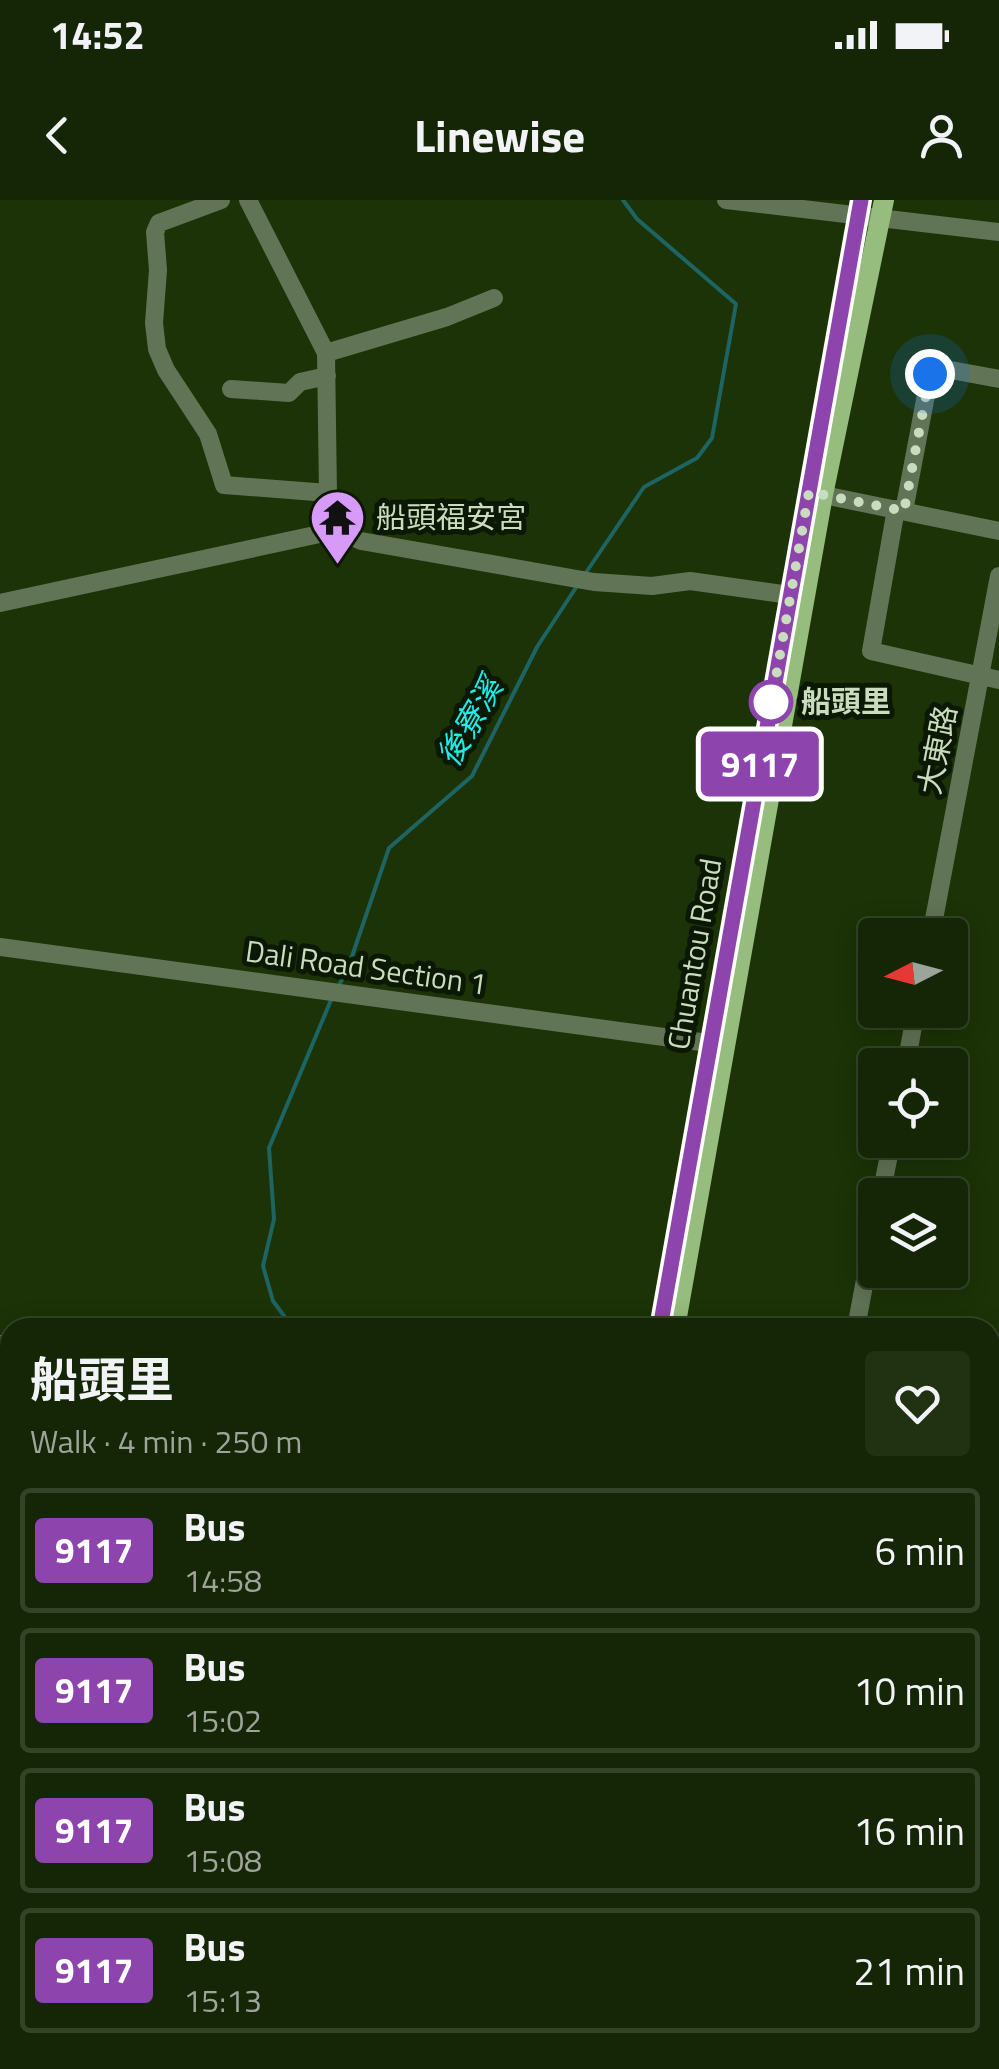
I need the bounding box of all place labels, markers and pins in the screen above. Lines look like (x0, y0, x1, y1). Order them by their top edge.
temple icon: 船頭福安宮 (307, 488, 367, 567)
place label: 船頭福安宮 (376, 494, 526, 540)
place label: 船頭里 (801, 678, 891, 724)
marker: 船頭里 (750, 681, 792, 723)

